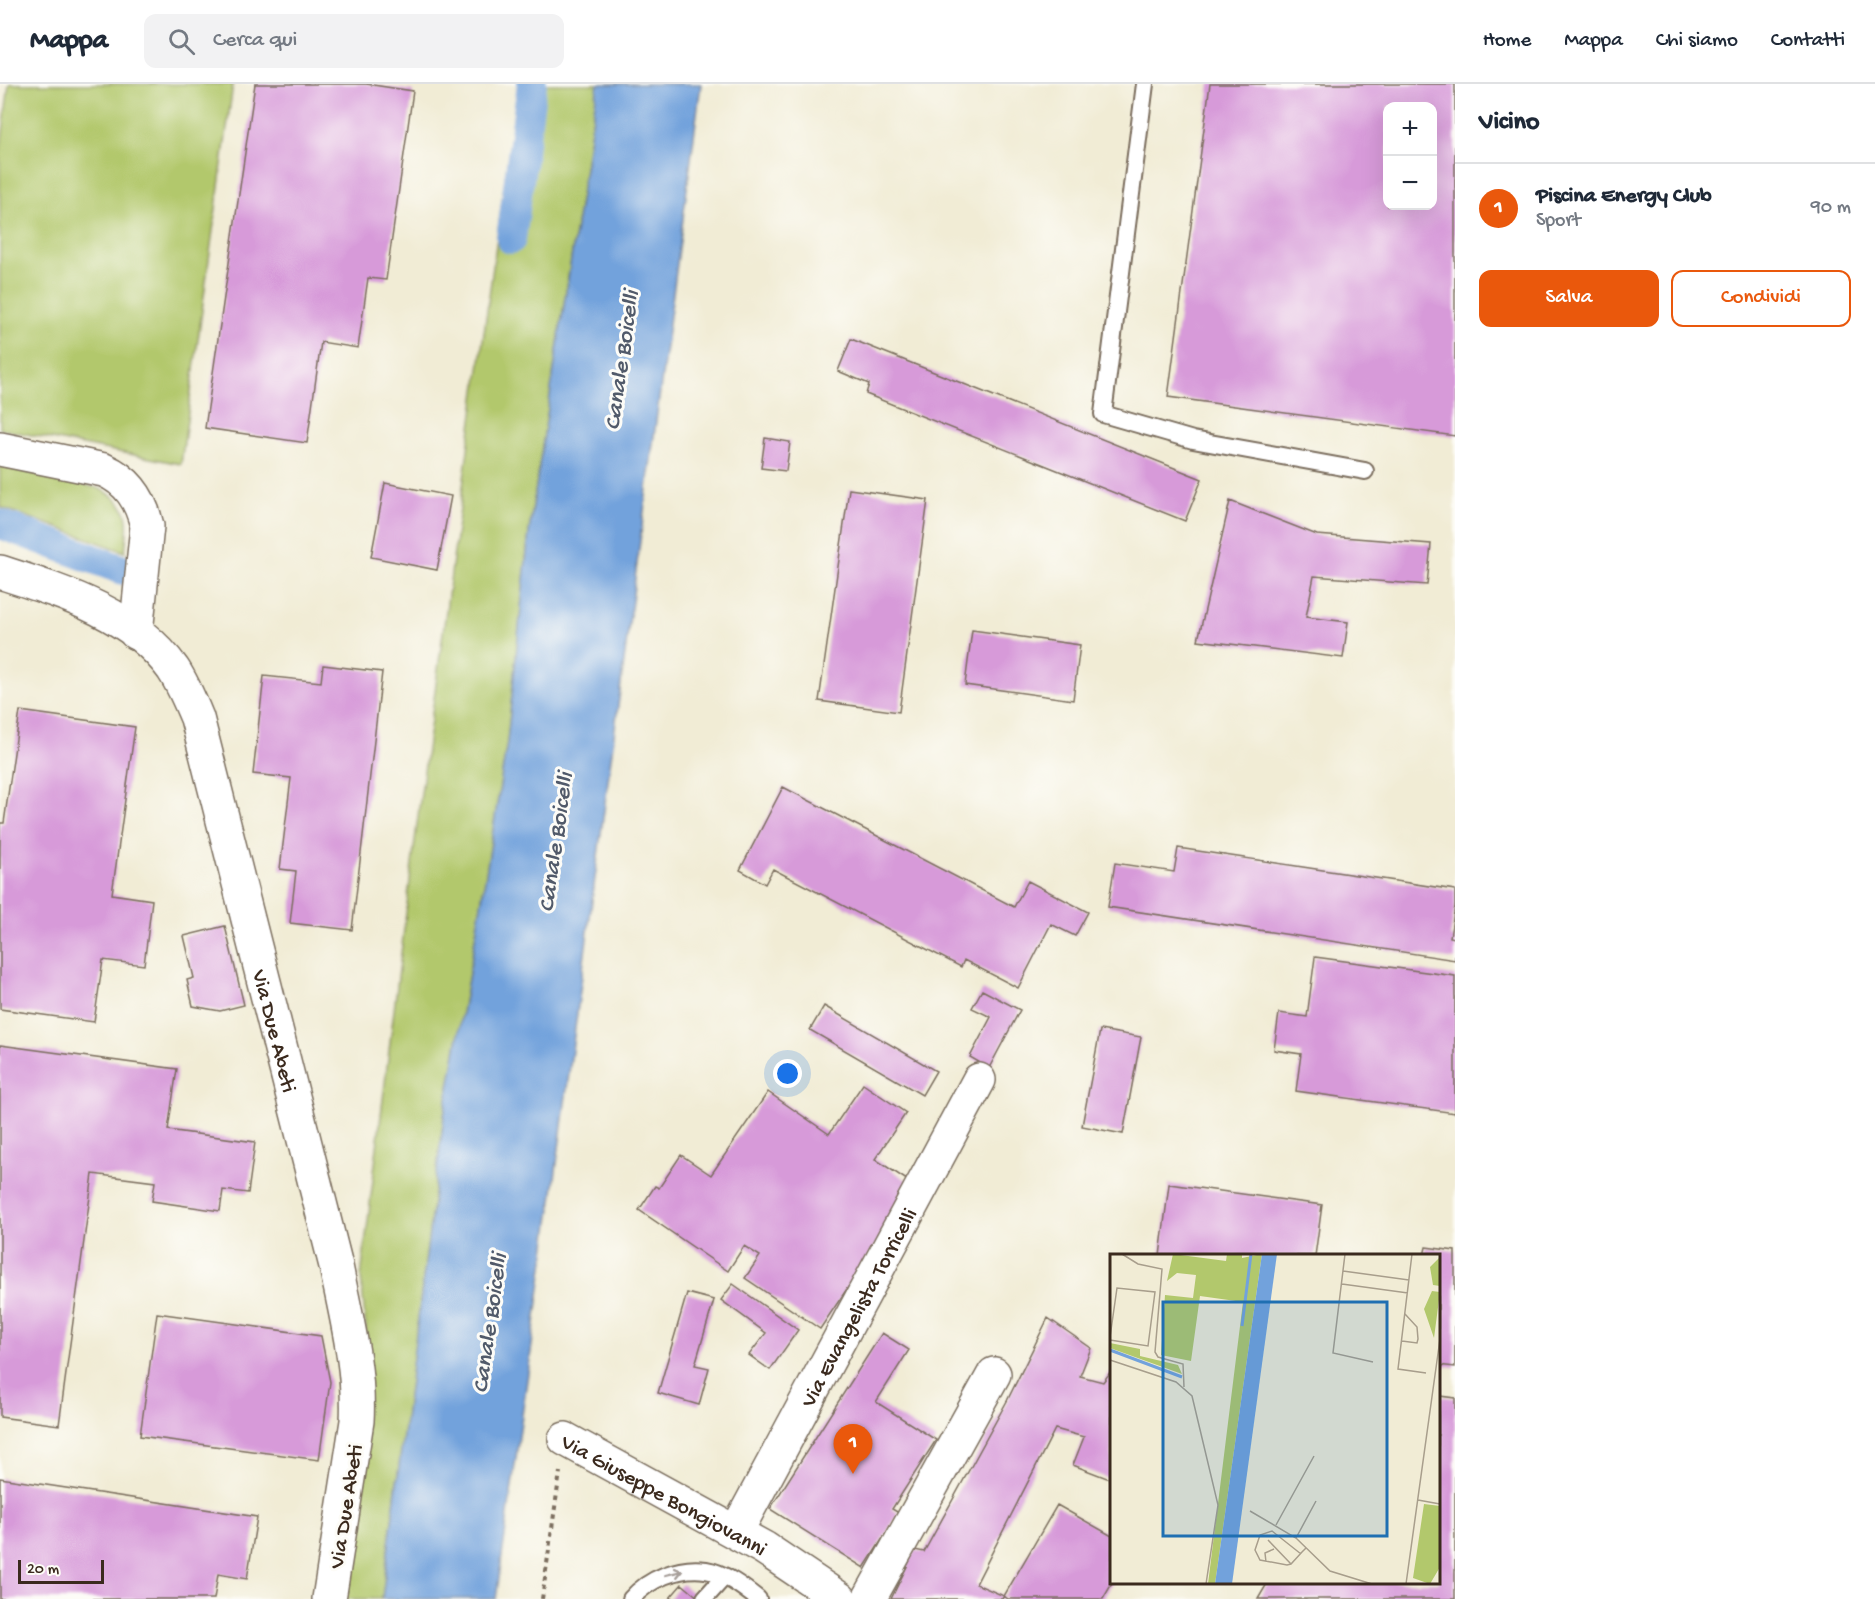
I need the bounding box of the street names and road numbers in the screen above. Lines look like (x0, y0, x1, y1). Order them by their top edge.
street label: Via Due Abeti (244, 967, 300, 1095)
street label: Via Evangelista Torricelli (796, 1204, 925, 1413)
street label: Via Giuseppe Bongiovanni (555, 1430, 771, 1563)
street label: Via Due Abeti (325, 1443, 371, 1572)

